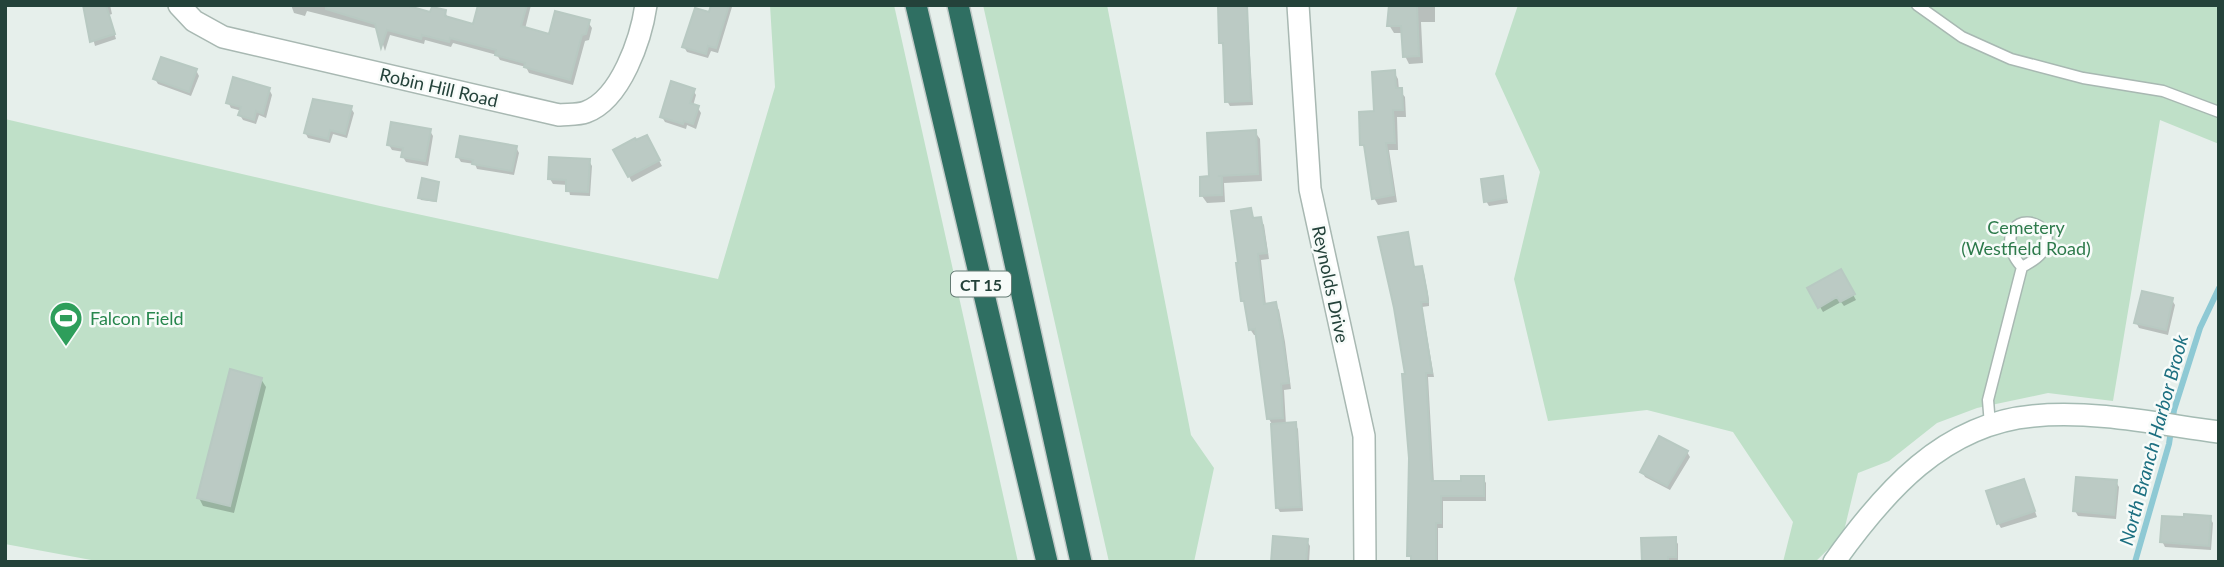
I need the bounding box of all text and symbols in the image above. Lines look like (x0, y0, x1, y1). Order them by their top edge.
street label: Robin Hill Road (378, 63, 500, 111)
park label: Cemetery (Westfield Road) (1961, 216, 2091, 259)
street label: Reynolds Drive (1308, 223, 1354, 345)
road number: CT 15 (951, 272, 1011, 296)
sports icon: Falcon Field (47, 299, 85, 348)
place label: Falcon Field (90, 307, 184, 329)
water label: North Branch Harbor Brook (2114, 331, 2192, 548)

